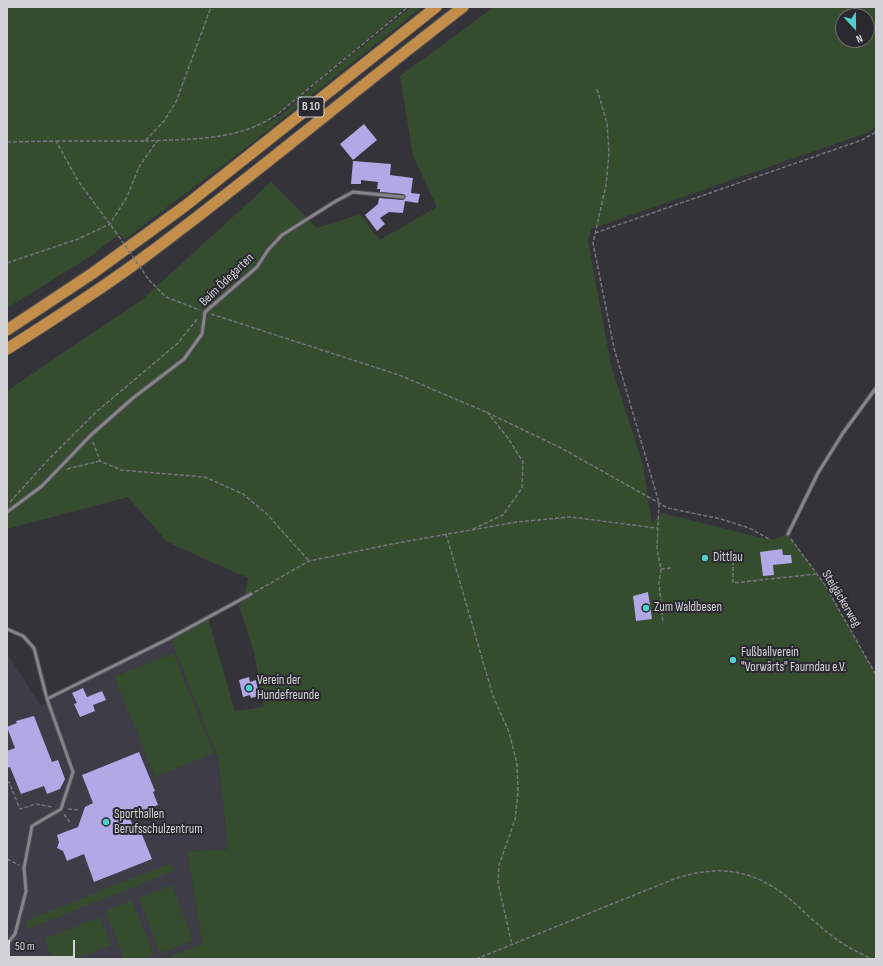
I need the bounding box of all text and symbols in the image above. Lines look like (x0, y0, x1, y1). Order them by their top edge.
north arrow (835, 8, 875, 48)
text: N (854, 32, 864, 46)
road number: B 10 (298, 97, 324, 117)
street label: Beim Ödegarten (197, 250, 257, 310)
place label: Dittlau (713, 550, 743, 566)
marker: Dittlau (700, 553, 710, 563)
street label: Steigäckerweg (818, 568, 864, 630)
place label: Zum Waldbesen (654, 600, 722, 616)
marker: Zum Waldbesen (641, 603, 651, 613)
place label: Fußballverein "Vorwärts" Faurndau e.V. (741, 645, 846, 676)
marker: Fußballverein "Vorwärts" Faurndau e.V. (728, 655, 738, 665)
place label: Verein der Hundefreunde (257, 673, 319, 704)
marker: Verein der Hundefreunde (244, 683, 254, 693)
place label: Sporthallen Berufsschulzentrum (114, 807, 203, 838)
marker: Sporthallen Berufsschulzentrum (101, 817, 111, 827)
scale bar (10, 932, 77, 958)
text: 50 m (15, 939, 35, 954)

